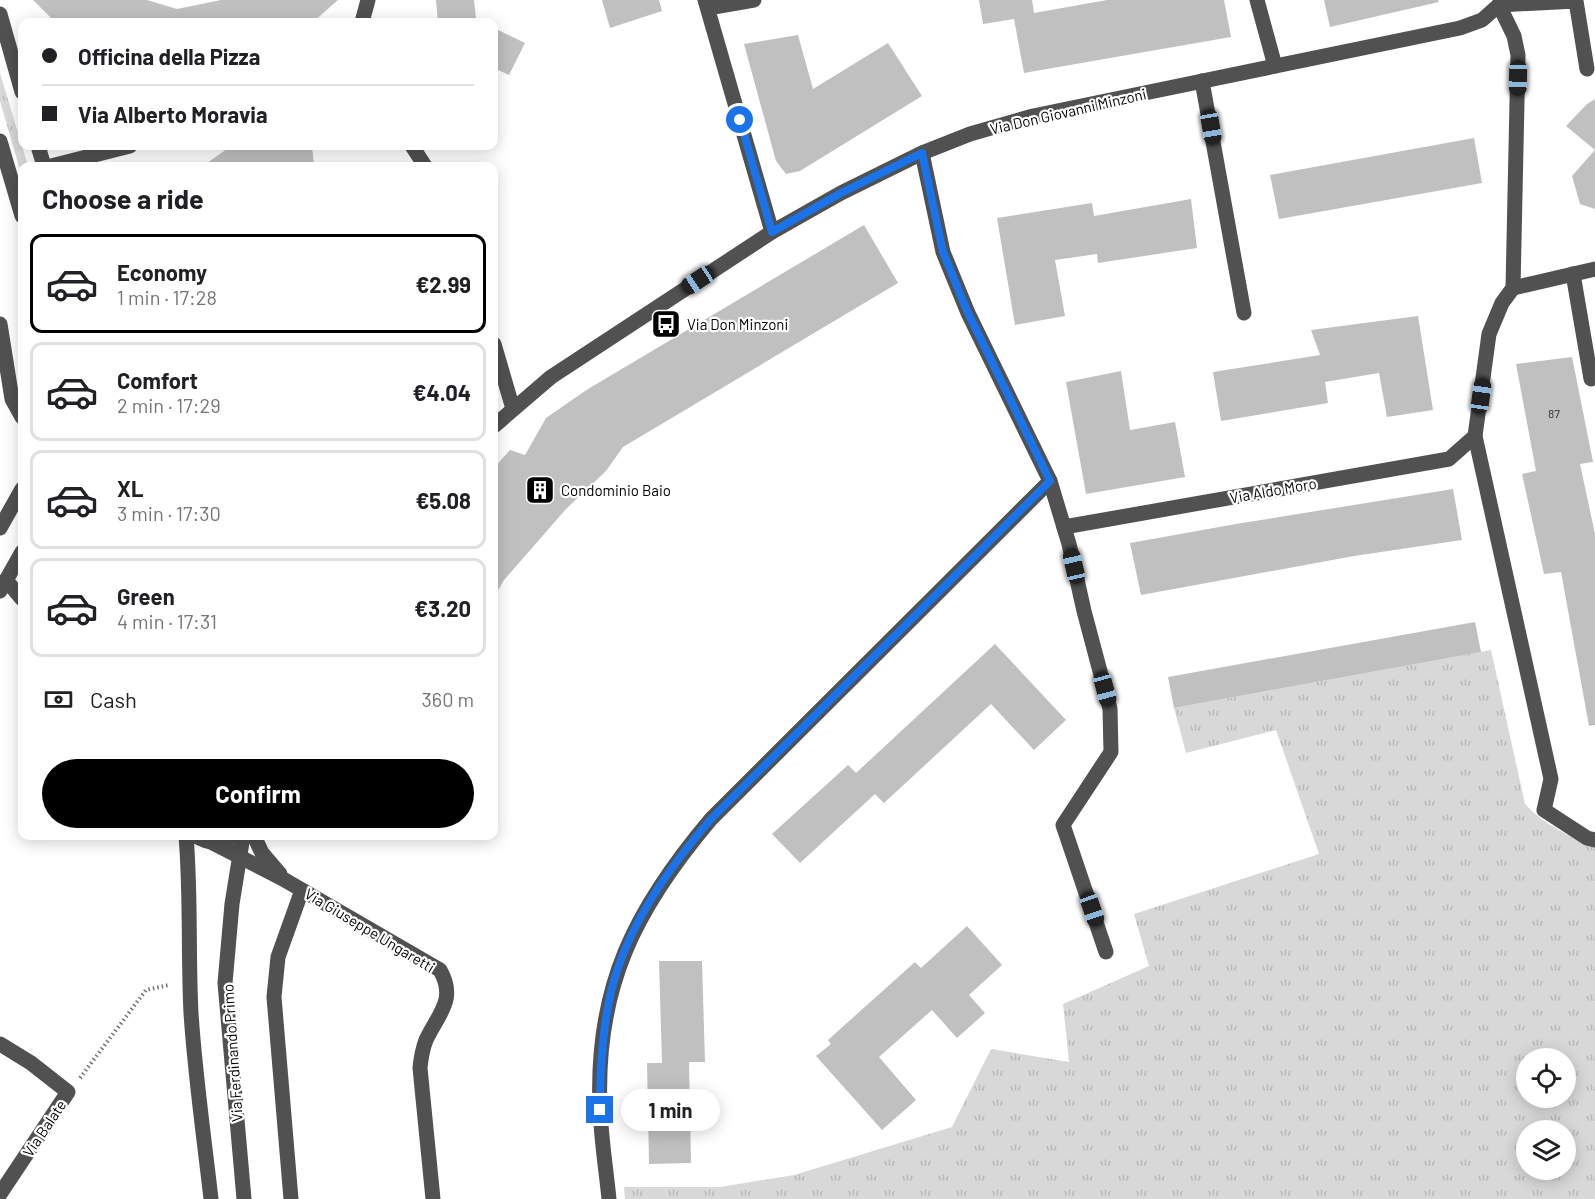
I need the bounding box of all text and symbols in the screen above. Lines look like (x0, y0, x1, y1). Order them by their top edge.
text: Officina della Pizza (78, 43, 260, 69)
car (1509, 60, 1527, 96)
street label: Via Don Giovanni Minzoni (988, 84, 1148, 138)
text: Via Alberto Moravia (78, 101, 268, 127)
route start (726, 106, 753, 133)
car (1199, 108, 1223, 146)
text: Choose a ride (42, 182, 204, 214)
icon: car (45, 257, 99, 311)
text: Economy (117, 259, 207, 285)
car (678, 263, 718, 297)
text: €2.99 (415, 271, 471, 297)
text: 1 min · 17:28 (117, 285, 217, 309)
bus stop icon: Via Don Minzoni (650, 308, 682, 340)
place label: Via Don Minzoni (687, 315, 788, 333)
icon: car (45, 365, 99, 419)
text: Comfort (117, 367, 198, 393)
car (1470, 377, 1492, 415)
text: €4.04 (413, 379, 471, 405)
text: 2 min · 17:29 (117, 393, 221, 417)
house number: 87 (1548, 406, 1560, 420)
icon: car (45, 473, 99, 527)
building icon: Condominio Baio (524, 474, 556, 506)
street label: Via Aldo Moro (1228, 474, 1318, 506)
text: XL (117, 475, 143, 501)
place label: Condominio Baio (561, 481, 671, 499)
text: €5.08 (415, 487, 471, 513)
text: 3 min · 17:30 (117, 501, 221, 525)
car (1061, 546, 1087, 586)
icon: car (45, 581, 99, 635)
text: Green (117, 583, 175, 609)
text: €3.20 (414, 595, 471, 621)
text: 4 min · 17:31 (117, 609, 217, 633)
car (1092, 669, 1118, 709)
icon: cash (42, 683, 75, 716)
text: Cash (90, 686, 137, 712)
text: 360 m (422, 687, 474, 711)
button: Confirm (42, 759, 474, 828)
street label: Via Giuseppe Ungaretti (302, 884, 438, 976)
car (1078, 889, 1106, 929)
street label: Via Ferdinando Primo (218, 983, 246, 1123)
map controls (1516, 1048, 1576, 1180)
button: locate (1516, 1048, 1576, 1108)
callout: 1 min (621, 1089, 720, 1131)
street label: Via Balate (18, 1096, 70, 1160)
route end (586, 1096, 613, 1123)
text: 1 min (649, 1098, 692, 1122)
button: layers (1516, 1120, 1576, 1180)

